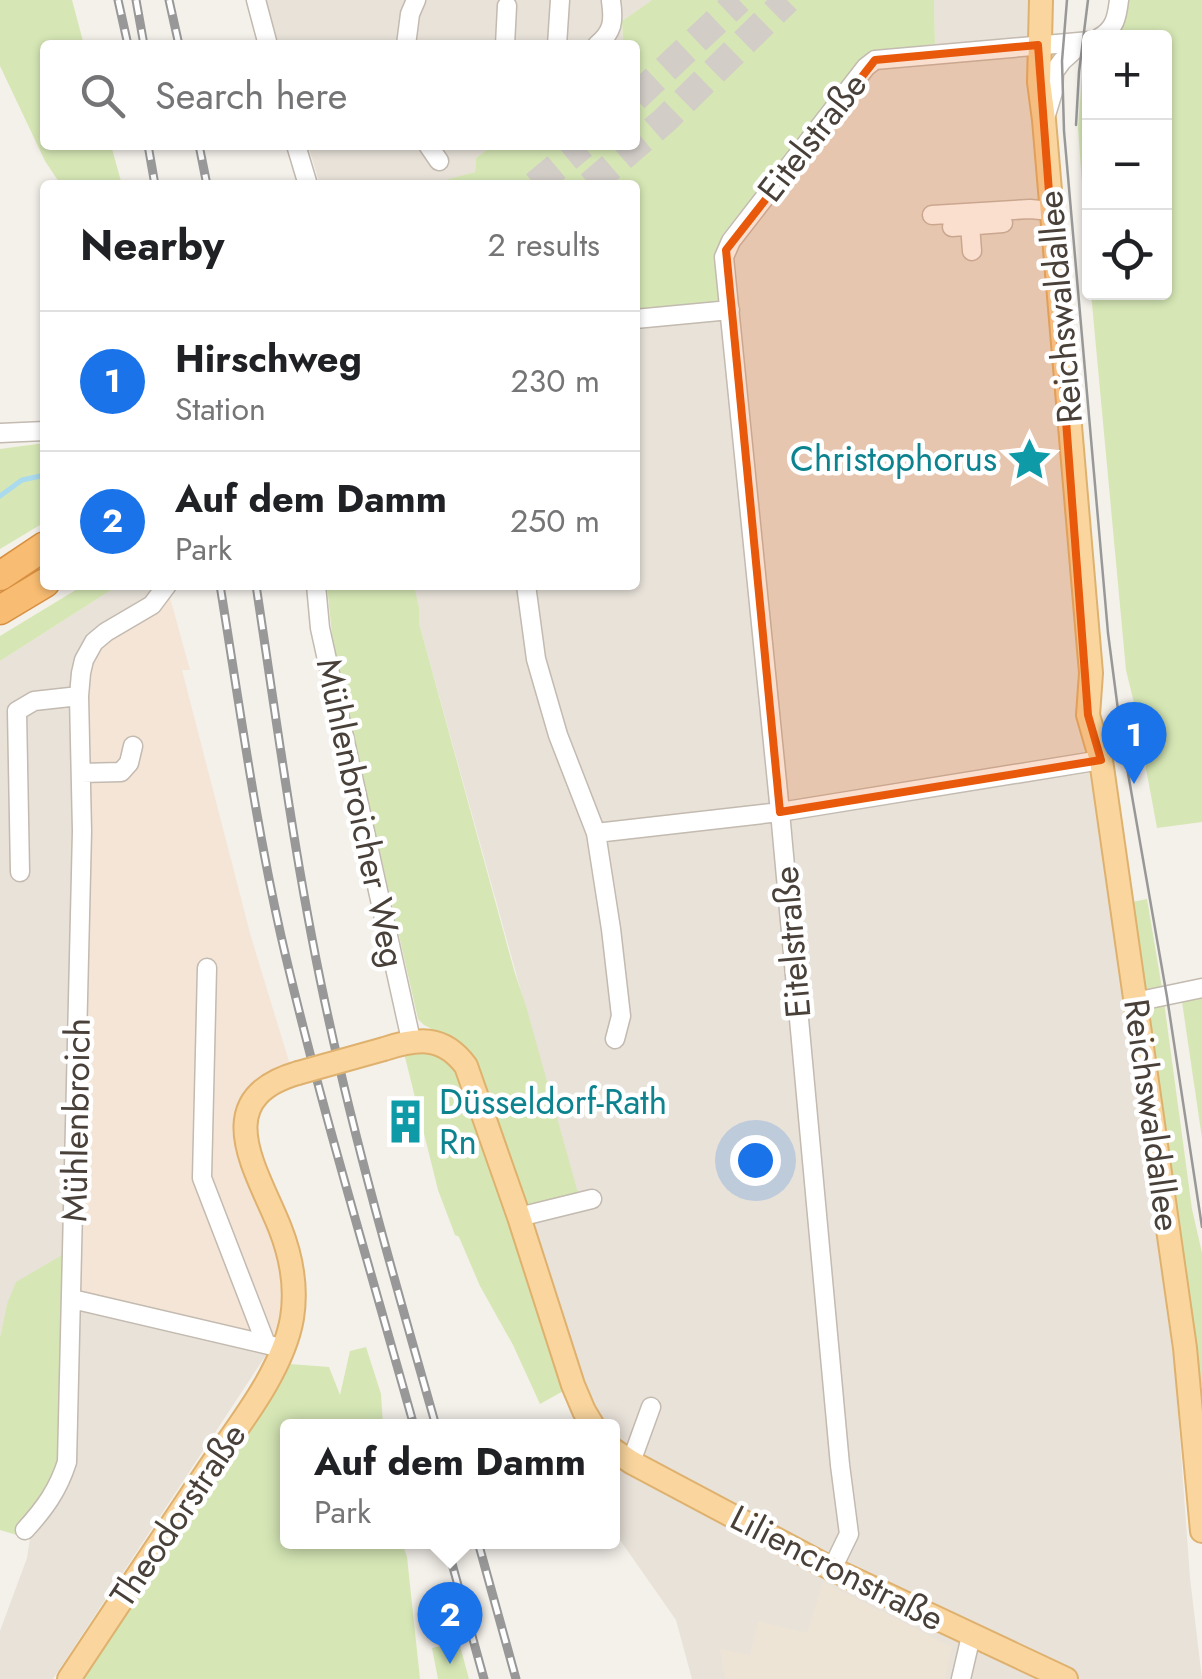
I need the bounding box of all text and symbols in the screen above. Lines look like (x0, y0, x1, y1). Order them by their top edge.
map controls (1082, 30, 1172, 300)
button: + (1082, 30, 1172, 120)
search box (40, 40, 640, 150)
street label: Eitelstraße (746, 62, 878, 212)
icon: search (75, 68, 130, 123)
text: Search here (155, 68, 347, 123)
button: − (1082, 120, 1172, 210)
street label: Reichswaldallee (1025, 189, 1095, 425)
button: locate (1082, 210, 1172, 300)
text: Nearby (80, 215, 224, 276)
text: 2 results (488, 222, 600, 268)
text: Hirschweg (175, 331, 362, 386)
text: 1 (104, 358, 121, 404)
text: 230 m (511, 358, 600, 404)
text: Station (175, 386, 266, 432)
place label: Christophorus (790, 434, 997, 484)
place icon: Christophorus (1006, 435, 1054, 483)
text: Auf dem Damm (175, 471, 447, 526)
text: 2 (102, 498, 123, 544)
text: 250 m (510, 498, 600, 544)
text: Park (175, 526, 232, 572)
street label: Mühlenbroicher Weg (304, 654, 418, 972)
pin: 1 (1102, 702, 1166, 784)
street label: Eitelstraße (760, 864, 824, 1020)
street label: Reichswaldallee (1111, 996, 1193, 1234)
street label: Mühlenbroich (49, 1017, 103, 1223)
place label: Düsseldorf-Rath Rn (439, 1077, 667, 1167)
building icon: Düsseldorf-Rath Rn (382, 1098, 430, 1146)
your location (730, 1135, 781, 1186)
street label: Theodorstraße (98, 1413, 258, 1617)
popup (280, 1419, 620, 1549)
text: Auf dem Damm (314, 1434, 586, 1489)
text: Park (314, 1489, 371, 1535)
street label: Liliencronstraße (722, 1493, 952, 1643)
pin: 2 (418, 1582, 482, 1664)

